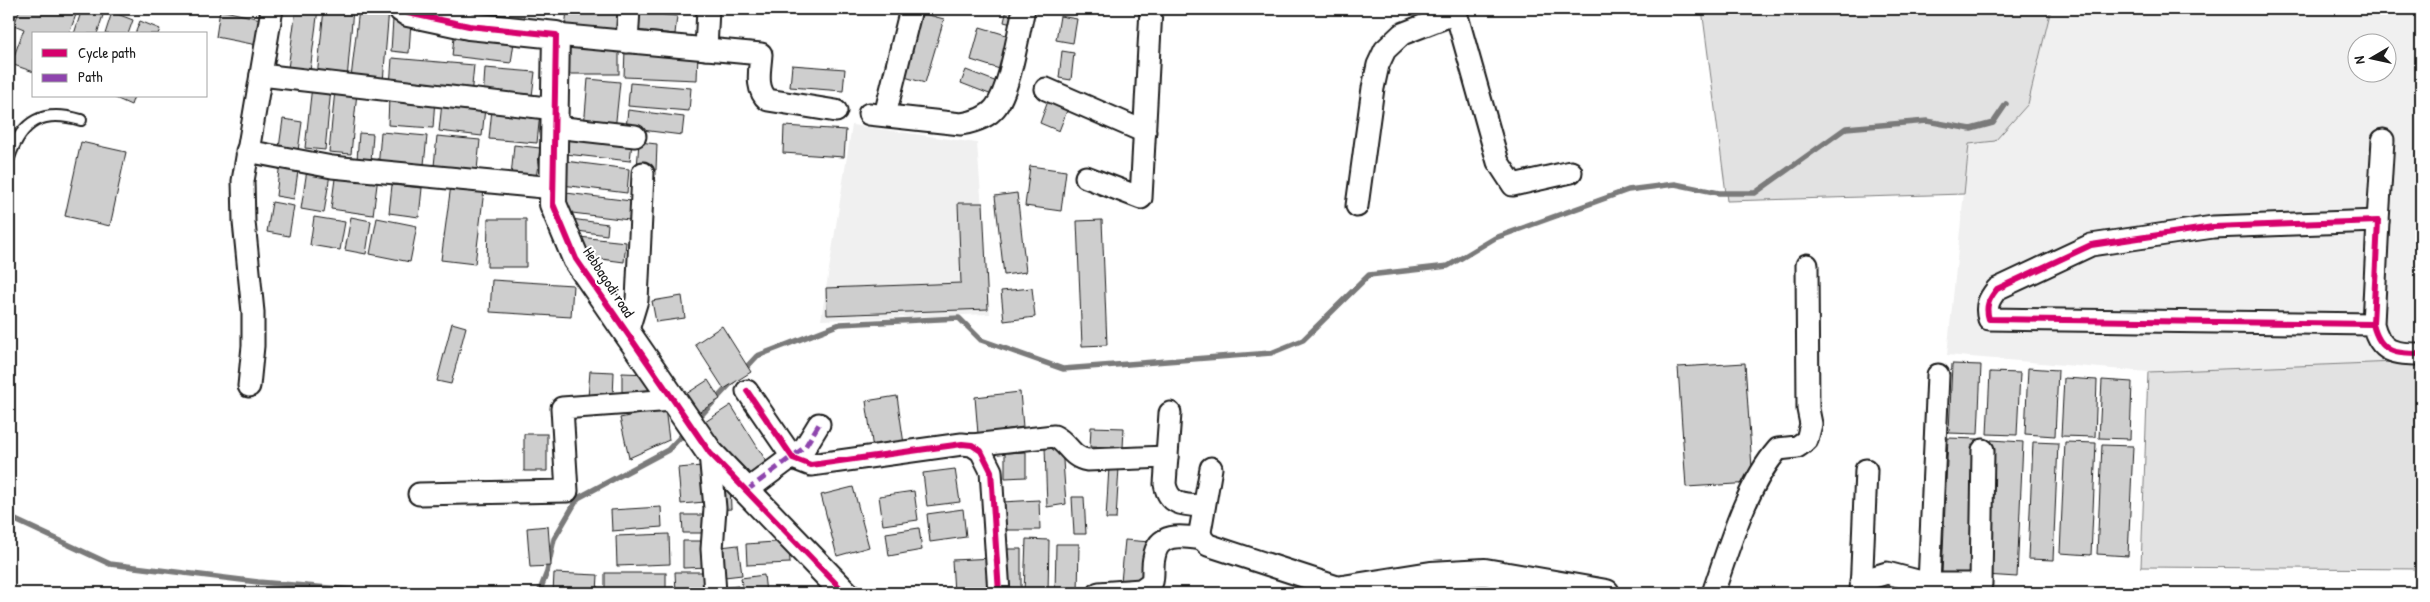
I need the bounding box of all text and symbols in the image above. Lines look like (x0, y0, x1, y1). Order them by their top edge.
legend (32, 32, 208, 98)
north arrow (2348, 32, 2398, 82)
text: Cycle path (78, 42, 136, 63)
text: N (2349, 54, 2369, 65)
text: Path (78, 66, 103, 87)
street label: Hebbagodi road (578, 243, 640, 321)

